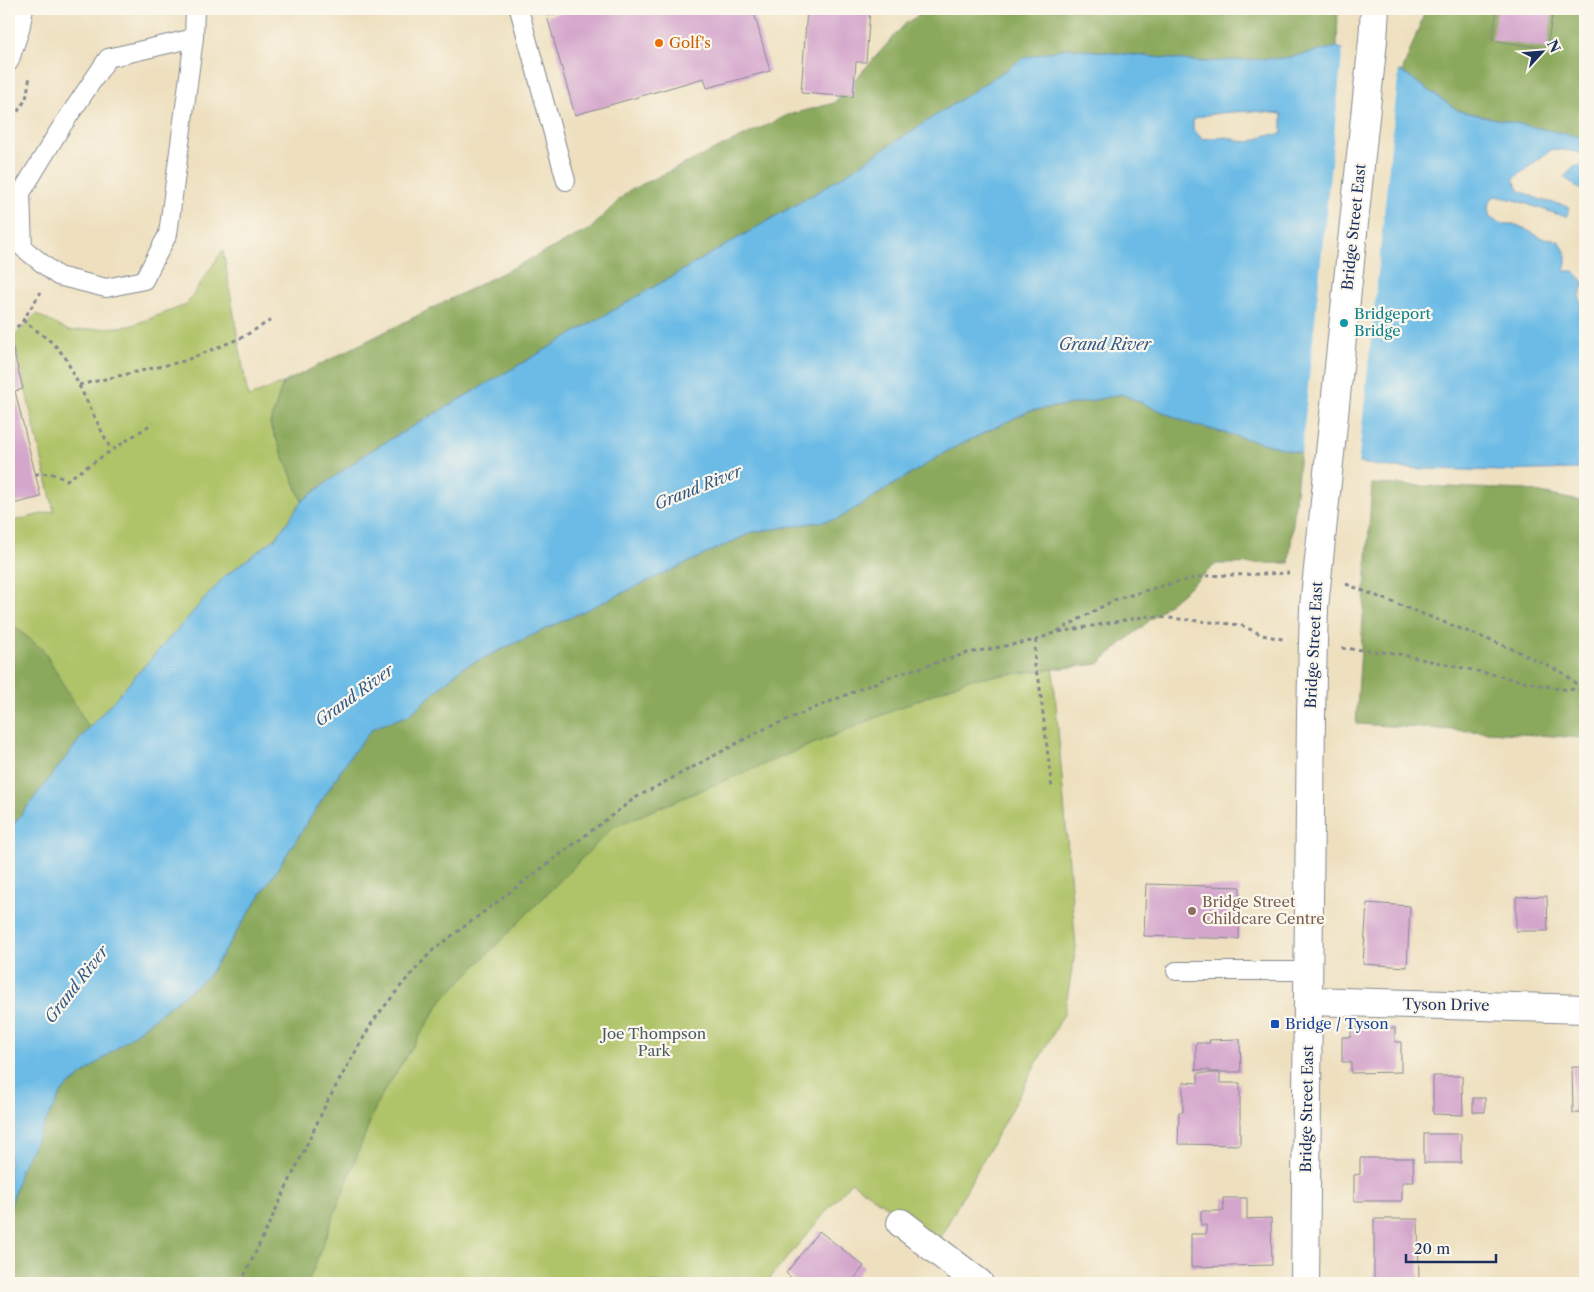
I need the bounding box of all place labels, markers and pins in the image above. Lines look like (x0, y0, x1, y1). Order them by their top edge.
place label: Golf's (669, 33, 711, 52)
marker: Golf's (653, 37, 665, 49)
place label: Bridgeport Bridge (1354, 304, 1431, 340)
marker: Bridgeport Bridge (1338, 317, 1350, 329)
place label: Bridge Street Childcare Centre (1202, 892, 1325, 928)
marker: Bridge Street Childcare Centre (1186, 905, 1198, 917)
place label: Bridge / Tyson (1285, 1014, 1389, 1033)
marker: Bridge / Tyson (1269, 1018, 1281, 1030)

